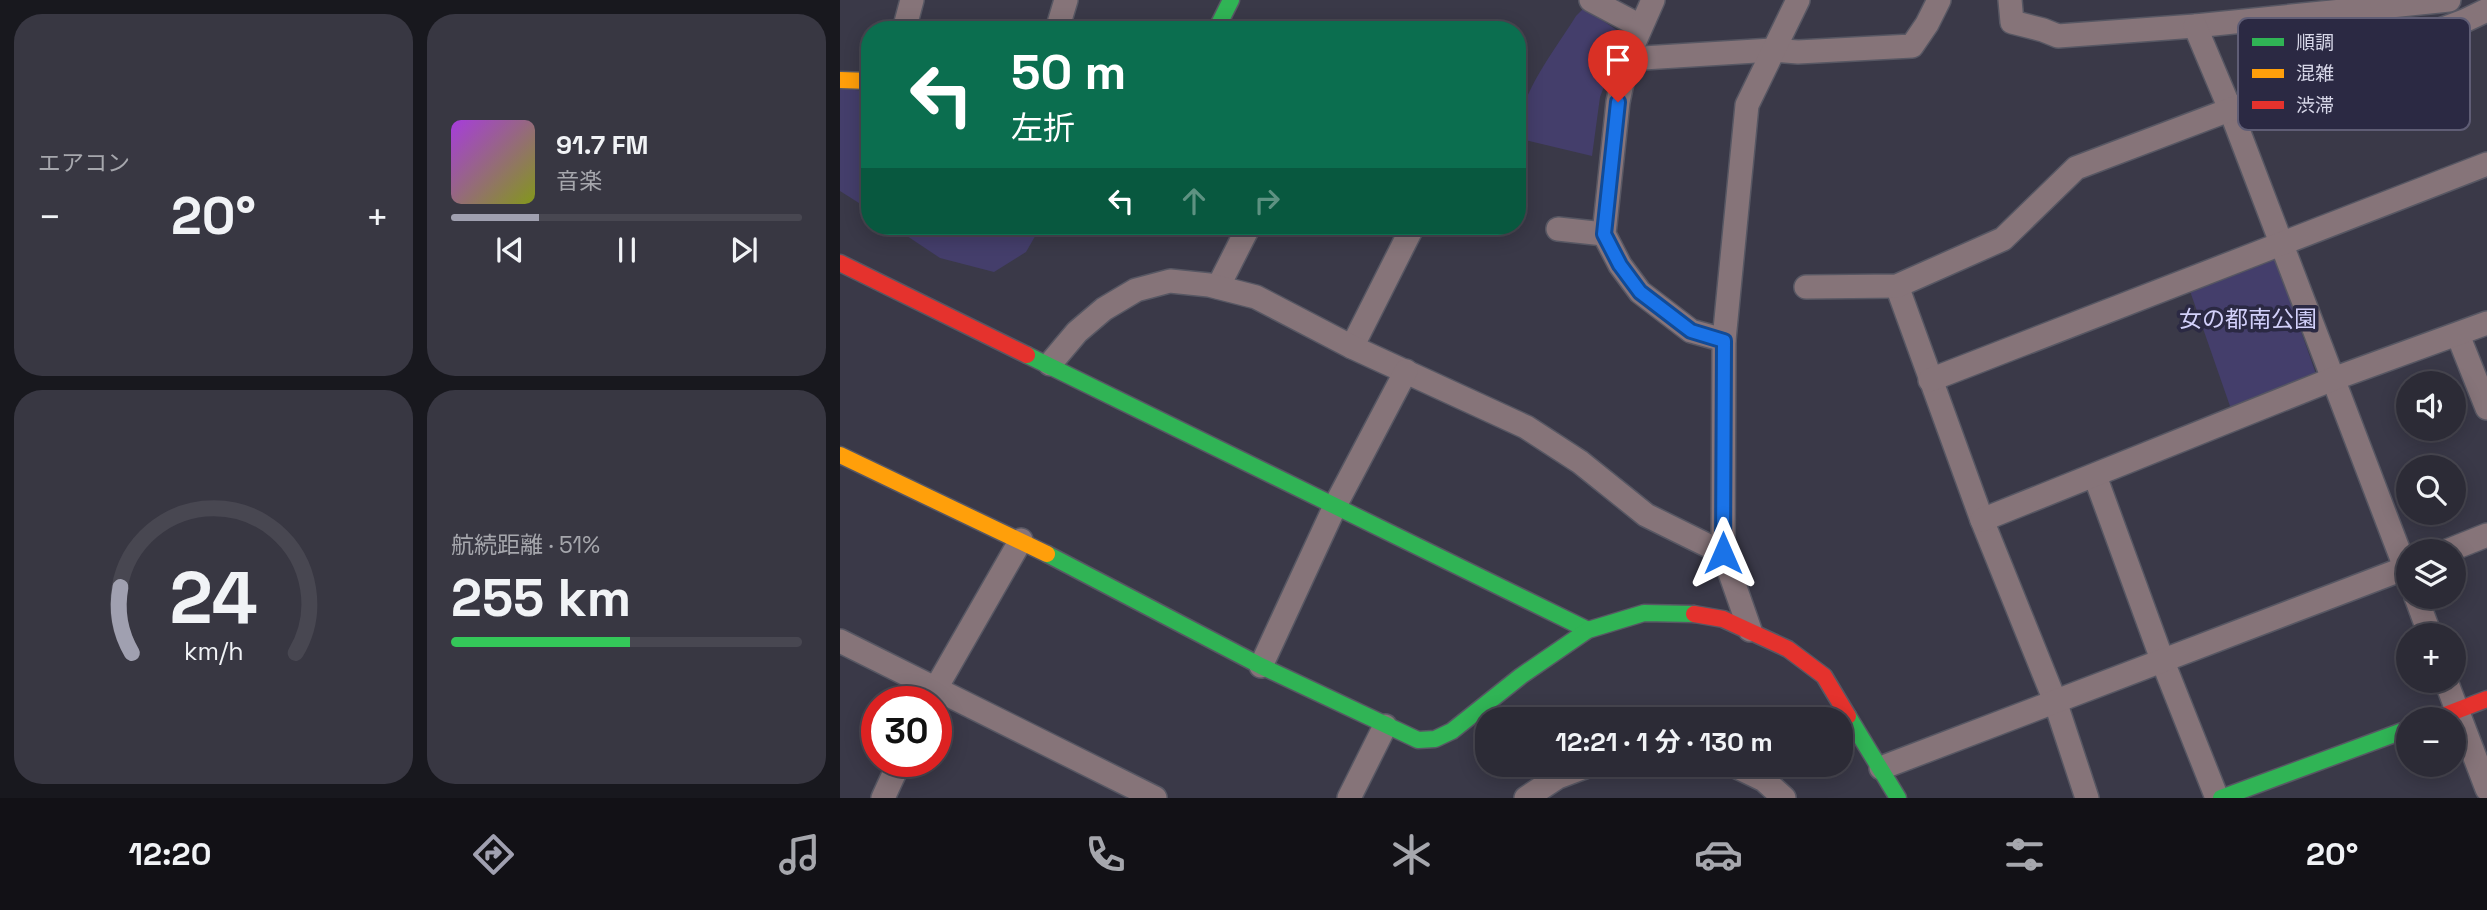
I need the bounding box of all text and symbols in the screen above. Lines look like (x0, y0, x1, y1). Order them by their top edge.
legend (2238, 18, 2470, 130)
pin (1588, 30, 1648, 102)
text: 順調 (2296, 30, 2334, 55)
text: 50 m (1011, 41, 1126, 103)
icon: arrive (1599, 41, 1637, 79)
icon: left (896, 49, 987, 140)
text: 混雑 (2296, 61, 2334, 86)
text: 渋滞 (2296, 93, 2334, 118)
text: 左折 (1011, 108, 1075, 148)
text: 91.7 FM (556, 128, 649, 162)
text: エアコン (38, 148, 130, 178)
text: 音楽 (556, 166, 602, 196)
icon: left (1102, 182, 1140, 220)
icon: ahead (1175, 182, 1213, 220)
icon: right (1248, 182, 1286, 220)
text: 20° (171, 183, 256, 249)
text: − (38, 193, 62, 241)
text: + (365, 193, 389, 241)
icon: previous (491, 231, 529, 269)
icon: pause (608, 231, 646, 269)
icon: next (725, 231, 763, 269)
park label: 女の都南公園 (2179, 304, 2317, 334)
map controls (2396, 371, 2466, 777)
button: sound (2396, 371, 2466, 441)
button: search (2396, 455, 2466, 525)
position arrow (1686, 516, 1760, 590)
text: 航続距離 · 51% (451, 530, 600, 560)
button: layers (2396, 539, 2466, 609)
text: 24 (169, 551, 258, 644)
text: 255 km (451, 565, 631, 631)
button: + (2396, 623, 2466, 693)
text: km/h (184, 635, 243, 667)
speed limit sign: 30 (861, 686, 952, 777)
button: − (2396, 707, 2466, 777)
text: 12:21 · 1 分 · 130 m (1555, 725, 1773, 759)
icon: directions (469, 830, 518, 879)
icon: music (775, 830, 824, 879)
icon: phone (1081, 830, 1130, 879)
icon: climate (1387, 830, 1436, 879)
icon: car (1694, 830, 1743, 879)
icon: filters (2000, 830, 2049, 879)
text: 12:20 (129, 834, 211, 874)
text: 20° (2306, 834, 2358, 874)

